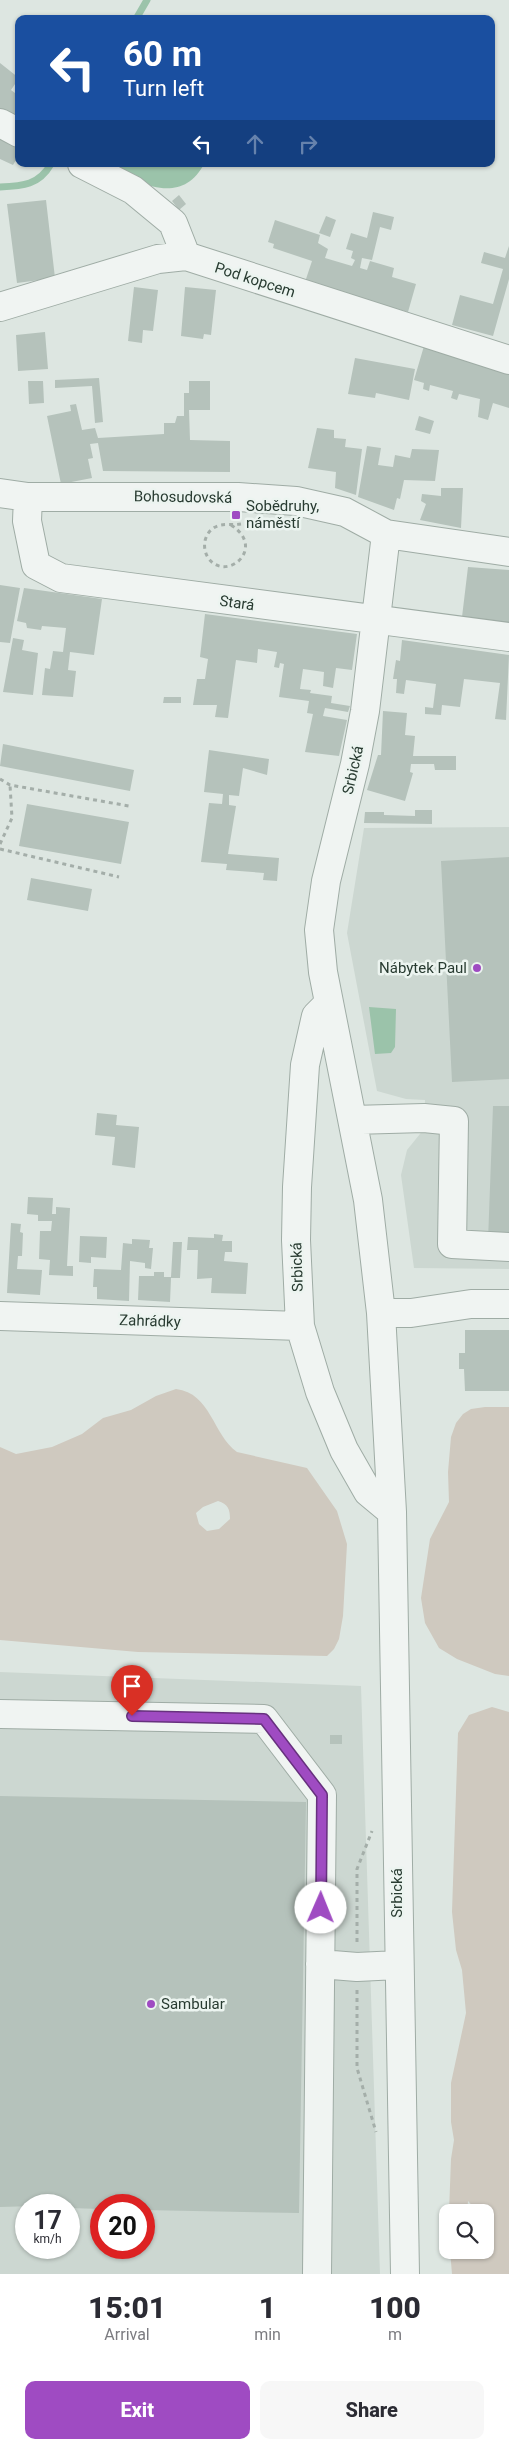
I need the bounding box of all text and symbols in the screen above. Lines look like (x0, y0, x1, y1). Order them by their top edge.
text: 60 m (123, 34, 202, 75)
icon: left (40, 35, 105, 100)
text: Turn left (123, 76, 204, 101)
icon: left (188, 130, 216, 158)
icon: ahead (241, 130, 269, 158)
icon: right (294, 130, 322, 158)
street label: Pod kopcem (212, 259, 298, 301)
street label: Bohosudovská (134, 487, 232, 507)
place label: Sobědruhy, náměstí (246, 497, 319, 532)
marker: Sobědruhy, náměstí (230, 509, 242, 521)
street label: Stará (218, 592, 256, 614)
street label: Srbická (339, 744, 367, 796)
place label: Nábytek Paul (379, 959, 467, 977)
marker: Nábytek Paul (471, 962, 483, 974)
street label: Srbická (287, 1242, 307, 1292)
street label: Zahrádky (119, 1311, 181, 1331)
pin (111, 1665, 153, 1716)
icon: arrive (118, 1672, 146, 1700)
street label: Srbická (388, 1868, 406, 1918)
position arrow (294, 1881, 346, 1933)
place label: Sambular (161, 1995, 225, 2013)
marker: Sambular (145, 1998, 157, 2010)
speed limit sign: 20 (90, 2194, 155, 2259)
map controls (439, 2204, 494, 2259)
button: search (439, 2204, 494, 2259)
text: 17 (33, 2206, 62, 2235)
text: km/h (33, 2232, 62, 2246)
text: 15:01 (88, 2290, 166, 2325)
text: 1 (259, 2290, 276, 2325)
text: 100 (369, 2290, 421, 2325)
text: Arrival (104, 2325, 150, 2344)
text: min (254, 2325, 281, 2344)
text: m (388, 2325, 402, 2344)
button: Exit (25, 2381, 250, 2439)
button: Share (260, 2381, 484, 2439)

